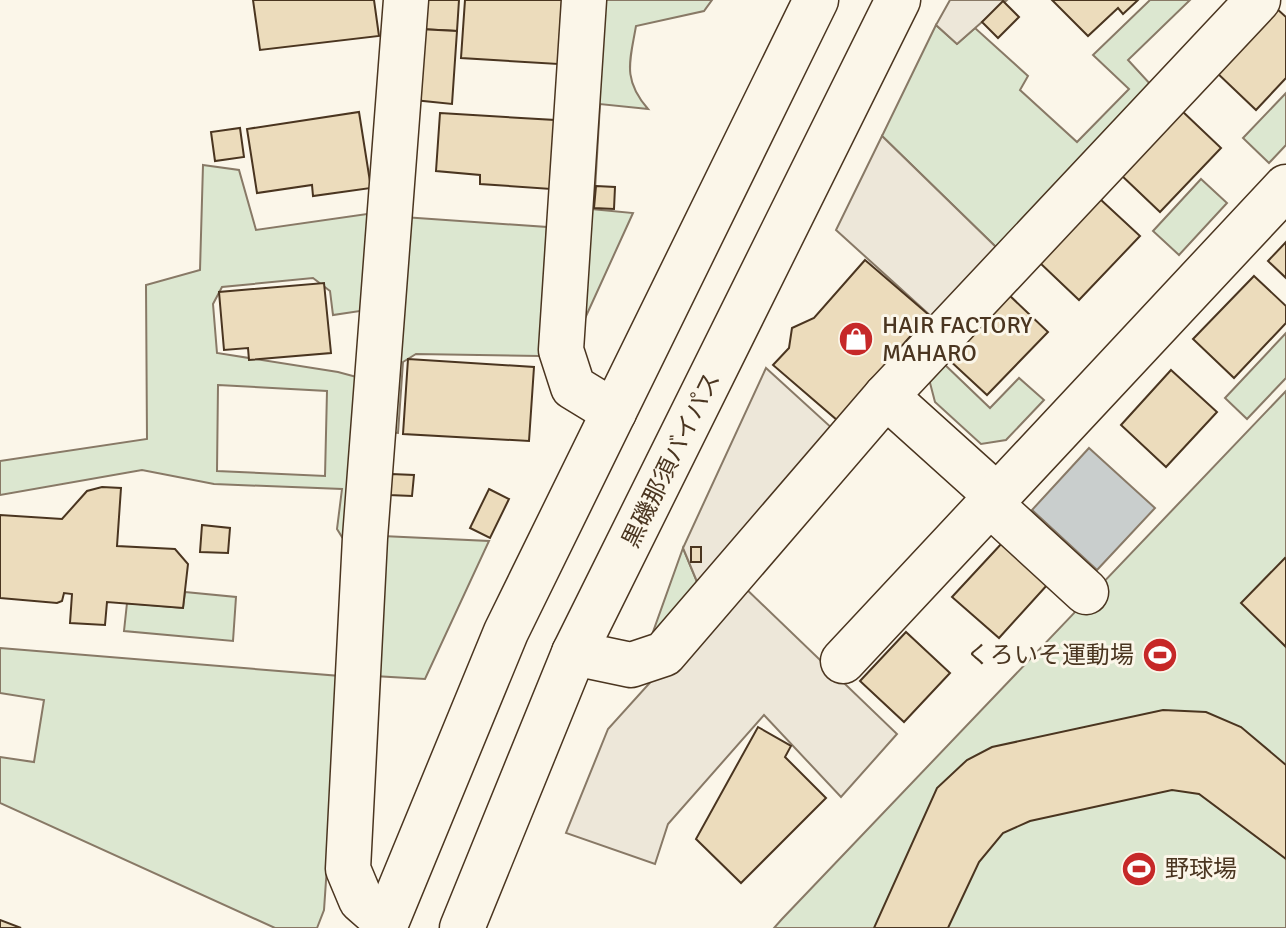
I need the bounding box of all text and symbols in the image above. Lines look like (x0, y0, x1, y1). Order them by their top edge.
place label: HAIR FACTORY MAHARO (882, 310, 1032, 368)
shop icon: HAIR FACTORY MAHARO (837, 320, 875, 358)
street label: 黒磯那須バイパス (616, 367, 726, 553)
sports icon: くろいそ運動場 (1141, 636, 1179, 674)
place label: くろいそ運動場 (966, 640, 1134, 670)
sports icon: 野球場 (1120, 850, 1158, 888)
place label: 野球場 (1165, 854, 1237, 884)

